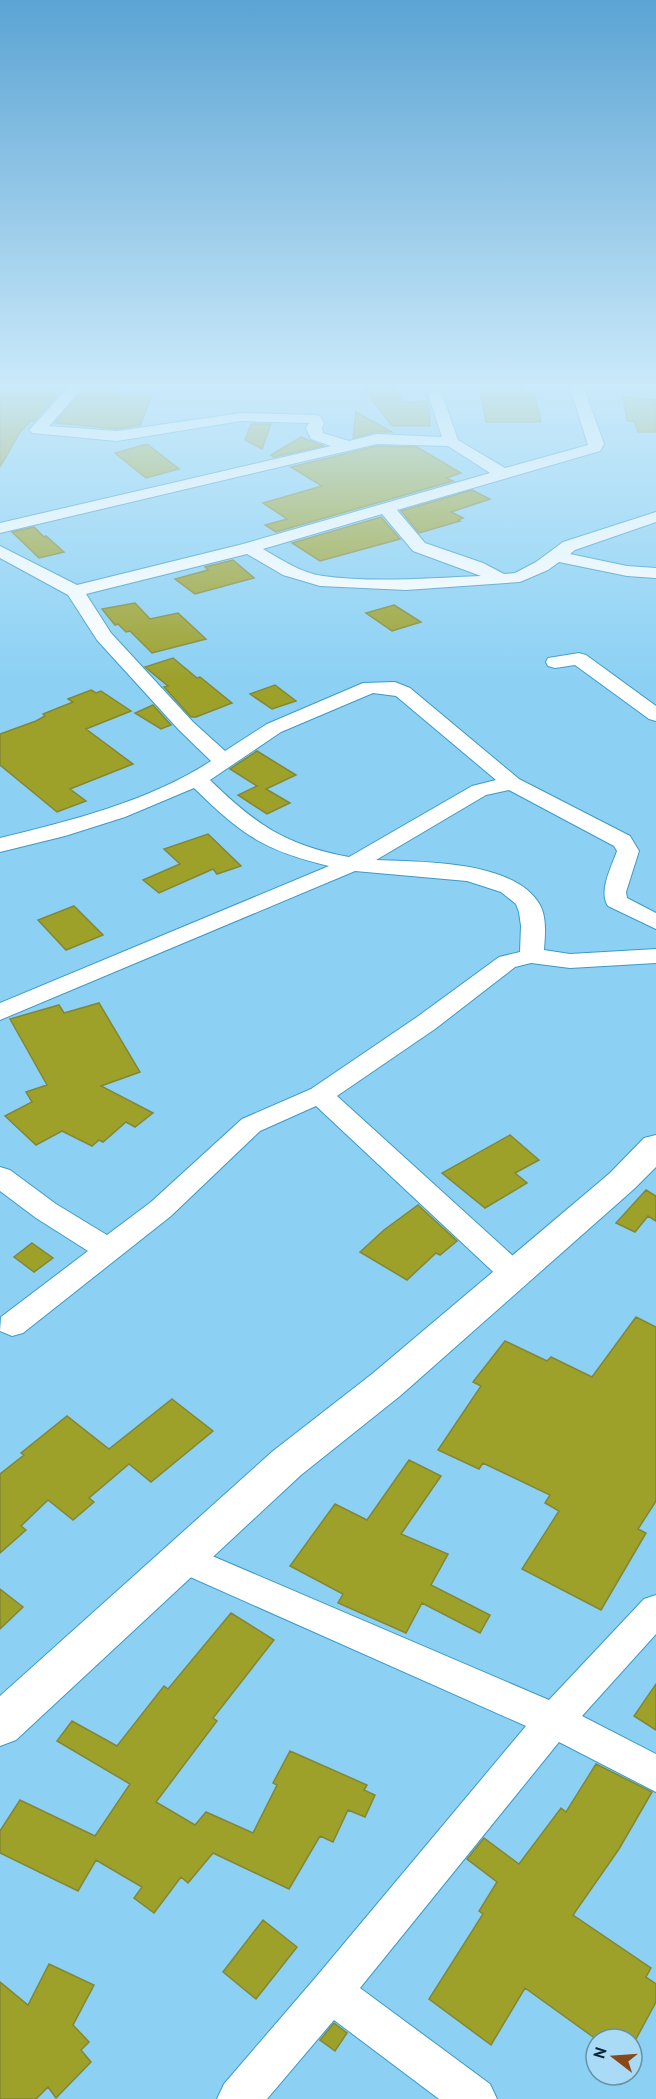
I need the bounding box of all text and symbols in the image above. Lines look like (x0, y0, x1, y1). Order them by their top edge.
north arrow (584, 2027, 644, 2087)
text: N (589, 2045, 611, 2061)

